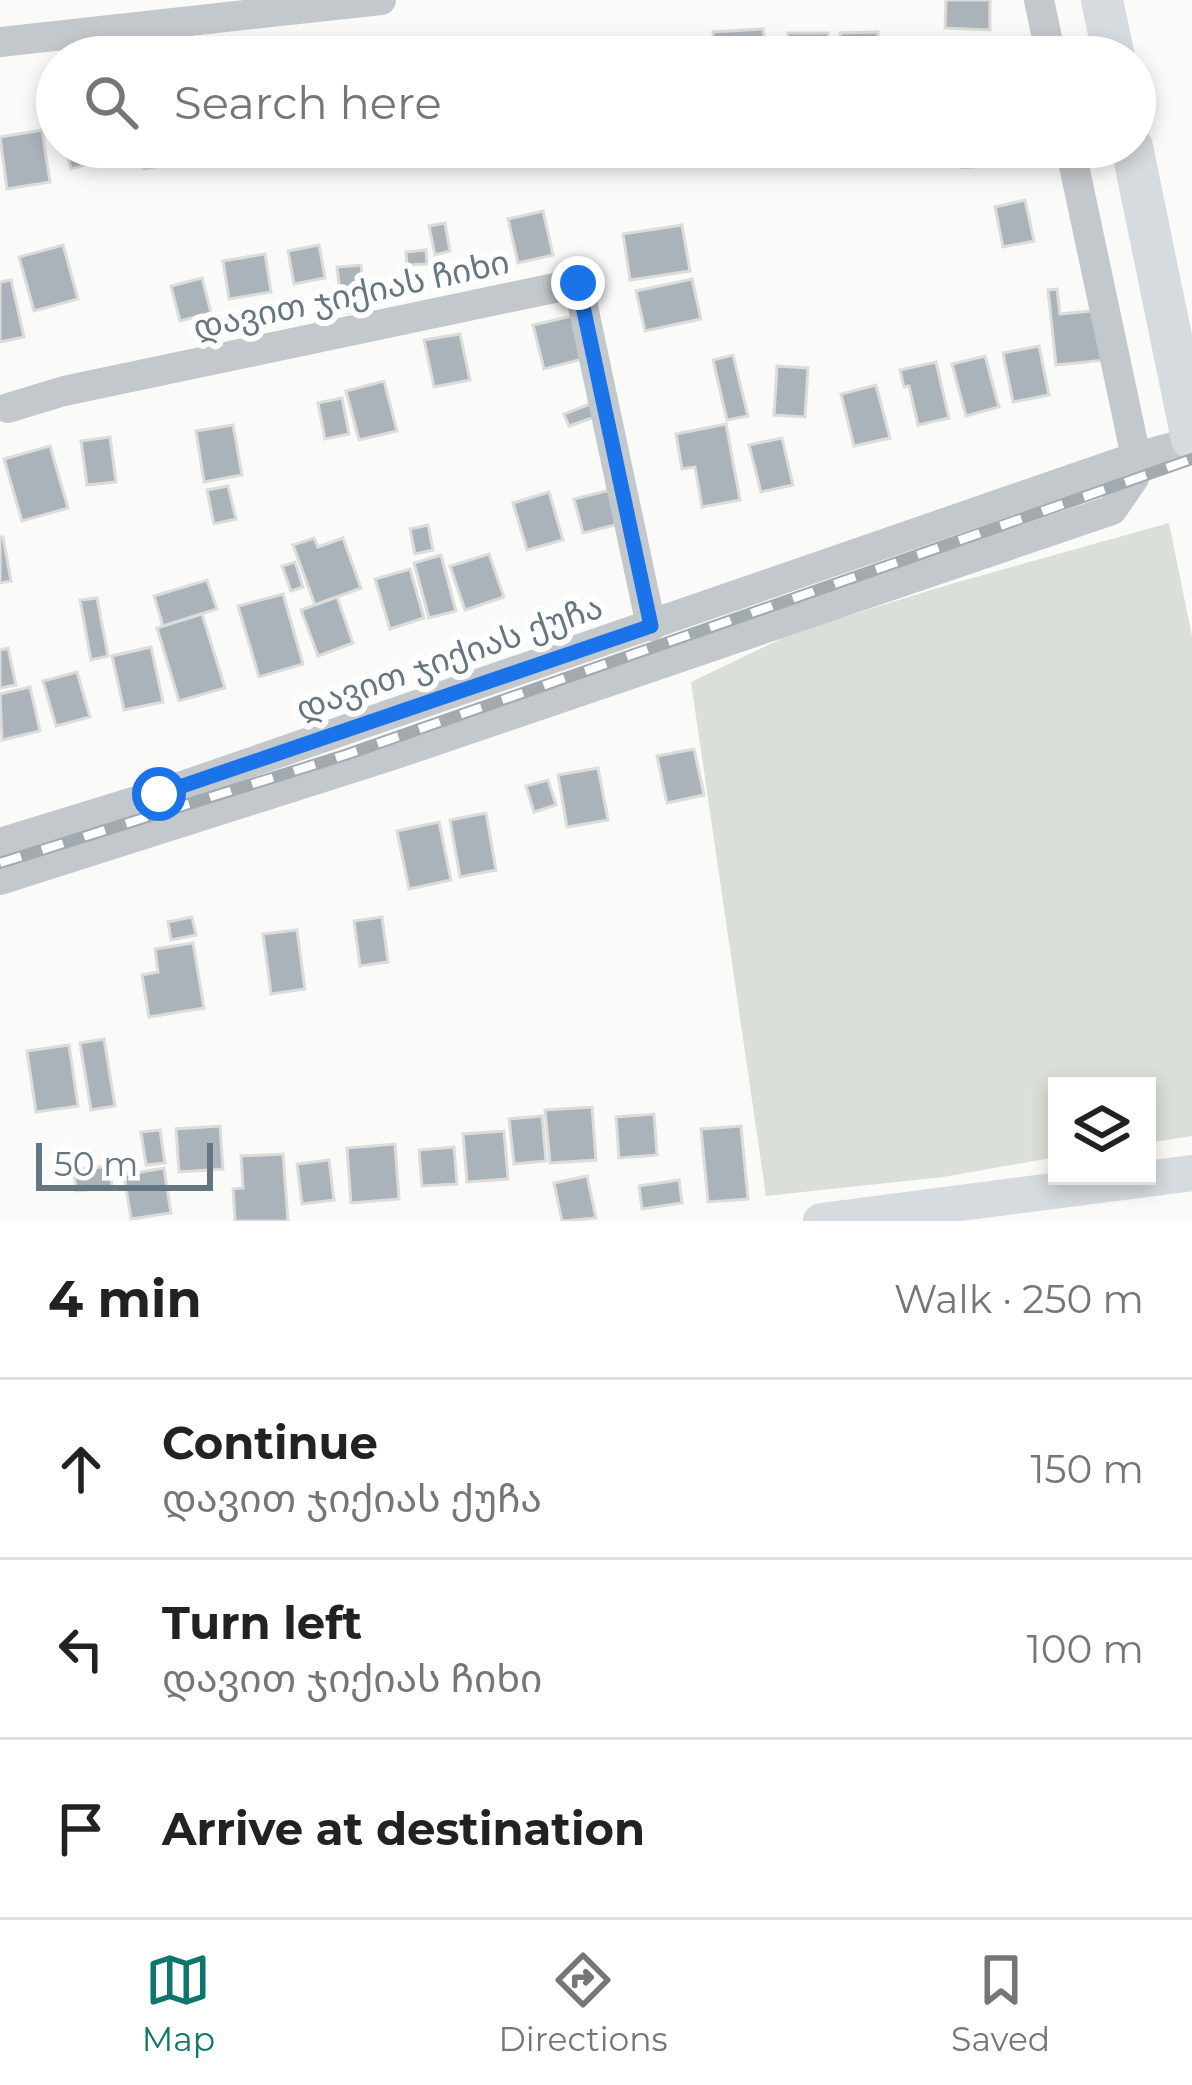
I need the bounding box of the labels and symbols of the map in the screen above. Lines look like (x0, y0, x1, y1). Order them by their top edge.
street label: დავით ჯიქიას ჩიხი (189, 241, 513, 348)
route end (551, 256, 605, 310)
street label: დავით ჯიქიას ქუჩა (290, 586, 608, 729)
route start (132, 767, 186, 821)
scale bar (36, 1137, 213, 1190)

